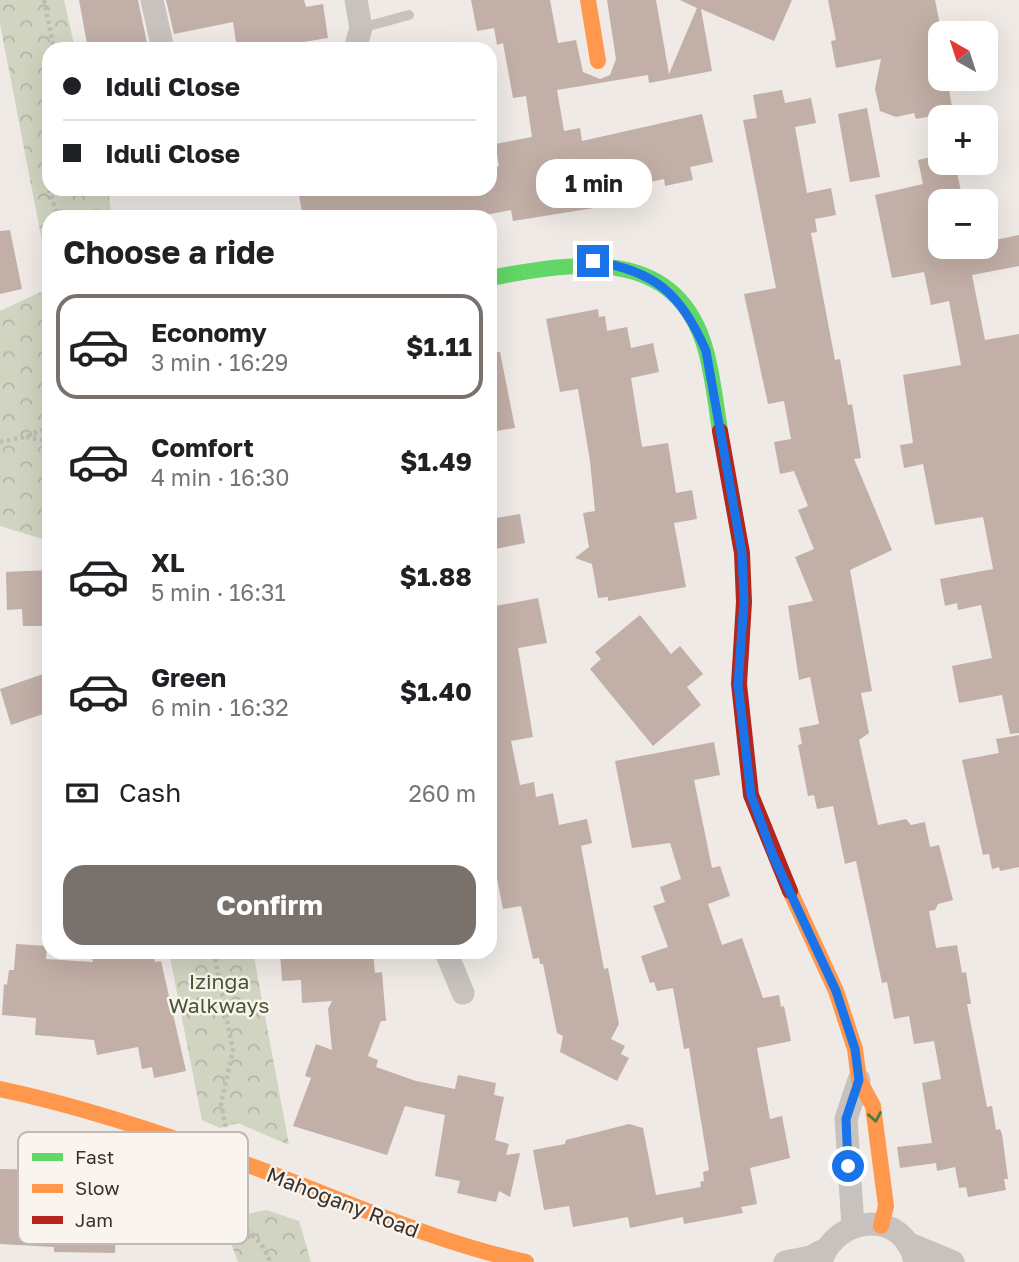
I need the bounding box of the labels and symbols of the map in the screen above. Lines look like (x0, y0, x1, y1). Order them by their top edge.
north arrow (928, 21, 998, 91)
callout: 1 min (535, 160, 651, 208)
route end (577, 245, 609, 277)
park label: Izinga Walkways (169, 968, 269, 1018)
one-way arrow (867, 1111, 882, 1123)
legend (18, 1132, 248, 1244)
text: Fast (75, 1145, 114, 1168)
route start (832, 1150, 864, 1182)
street label: Mahogany Road (263, 1161, 423, 1243)
text: Slow (75, 1176, 120, 1199)
text: Jam (75, 1208, 113, 1231)

